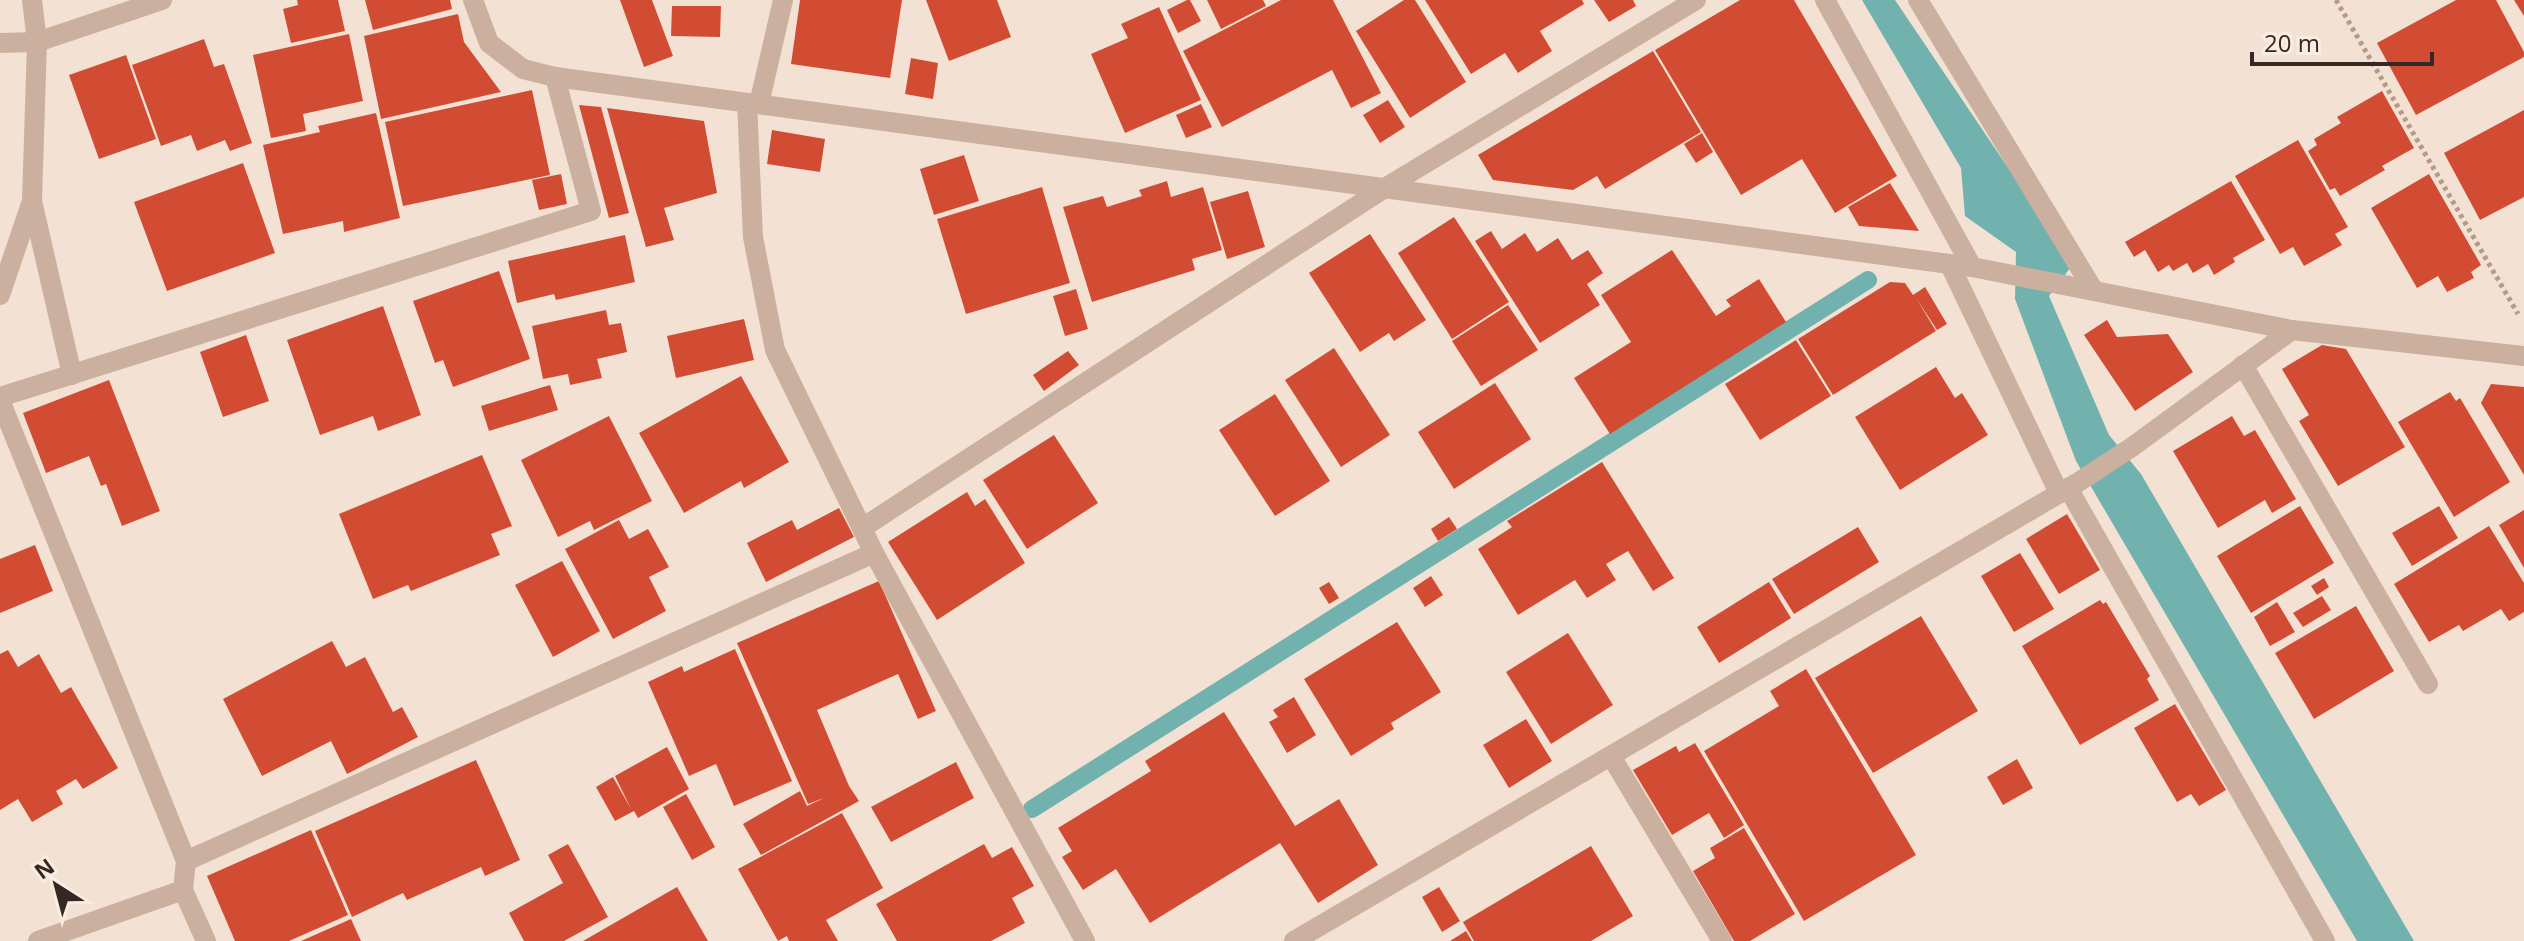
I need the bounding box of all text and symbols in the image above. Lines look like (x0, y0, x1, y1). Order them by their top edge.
scale bar (2252, 16, 2432, 66)
text: 20 m (2264, 26, 2320, 59)
north arrow (16, 845, 96, 925)
text: N (28, 851, 60, 885)

